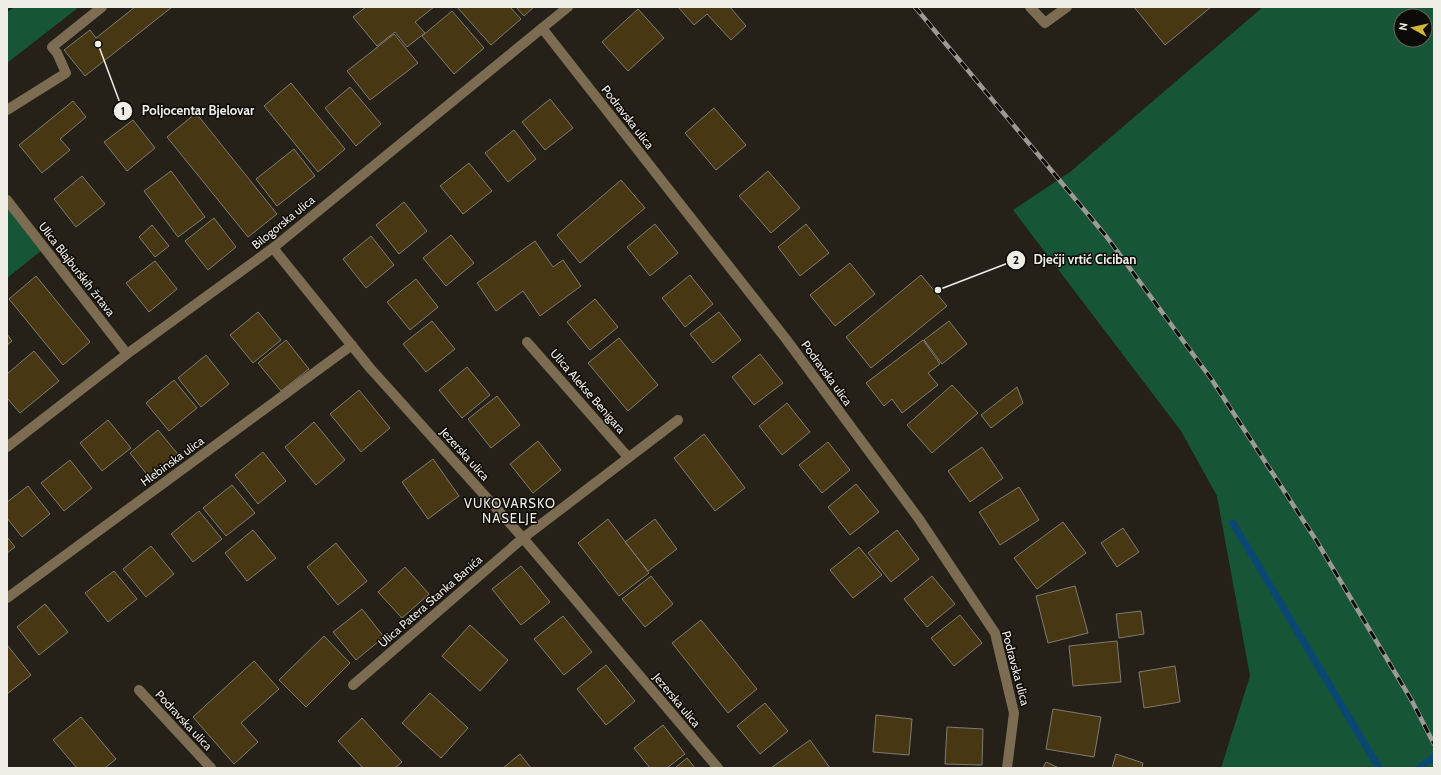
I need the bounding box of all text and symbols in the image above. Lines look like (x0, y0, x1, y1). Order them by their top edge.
north arrow (1393, 8, 1433, 48)
text: N (1396, 22, 1411, 31)
street label: Podravska ulica (598, 82, 658, 152)
callout: Poljocentar Bjelovar (113, 98, 262, 123)
text: Poljocentar Bjelovar (142, 102, 255, 118)
text: 1 (121, 103, 125, 118)
street label: Bilogorska ulica (248, 192, 318, 252)
street label: Ulica Blajburških žrtava (36, 219, 119, 319)
callout: Dječji vrtić Ciciban (1006, 247, 1144, 272)
text: Dječji vrtić Ciciban (1034, 251, 1136, 267)
text: 2 (1013, 252, 1019, 267)
street label: Podravska ulica (798, 338, 856, 409)
street label: Ulica Alekse Benigara (547, 346, 629, 436)
street label: Jezerska ulica (437, 424, 493, 484)
street label: Hlebinska ulica (137, 433, 207, 489)
district label: VUKOVARSKO NASELJE (464, 495, 556, 526)
street label: Ulica Patera Stanka Banića (375, 552, 485, 650)
street label: Podravska ulica (999, 629, 1033, 707)
street label: Jezerska ulica (649, 669, 704, 730)
street label: Podravska ulica (152, 687, 216, 753)

